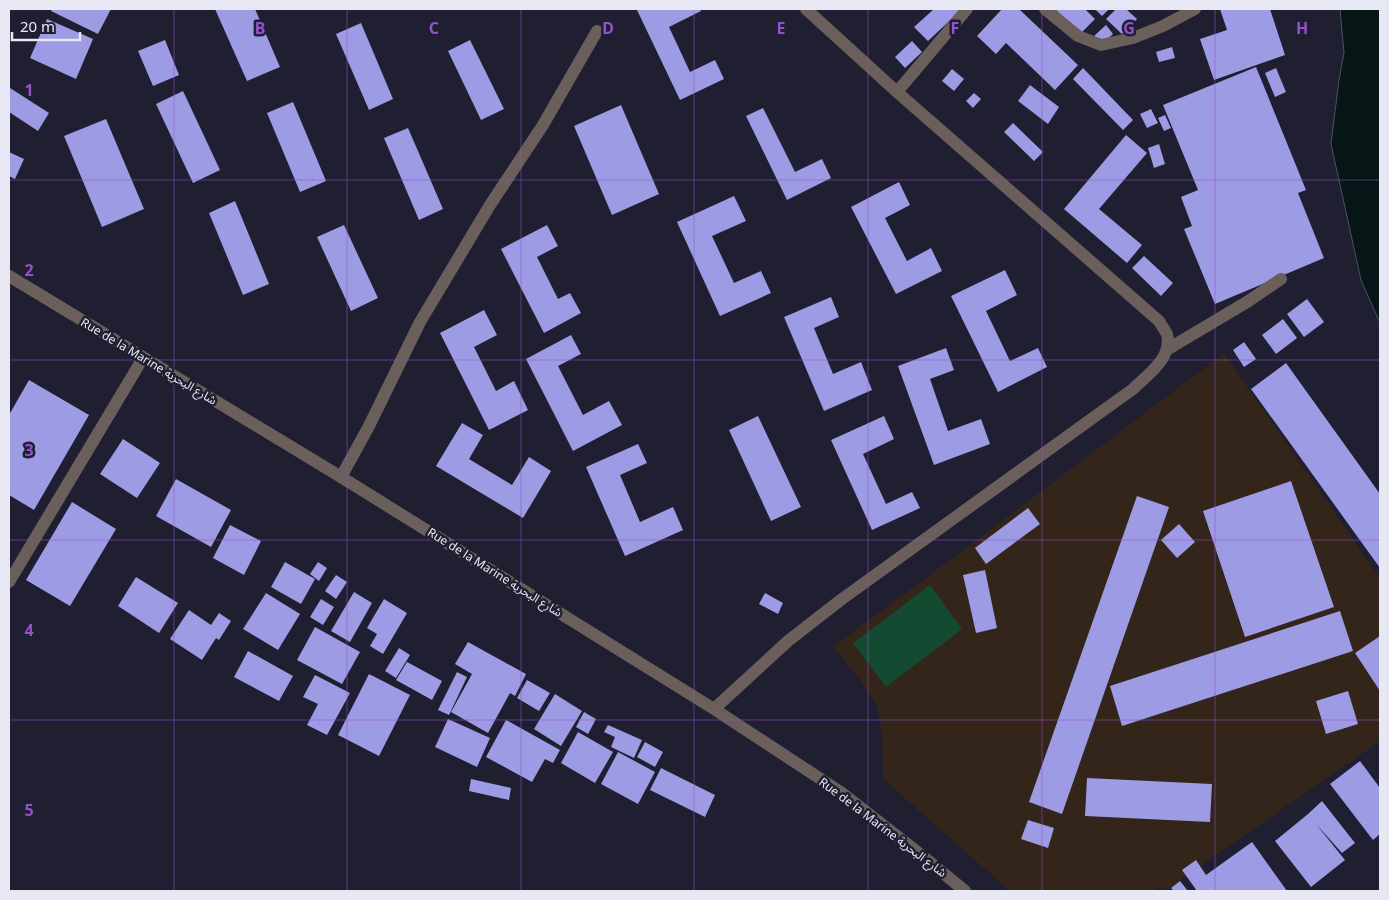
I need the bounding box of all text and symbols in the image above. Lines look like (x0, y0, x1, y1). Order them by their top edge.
scale bar (12, 10, 80, 42)
text: 20 m (20, 16, 55, 36)
text: B (255, 17, 265, 39)
text: C (429, 17, 439, 39)
text: D (602, 17, 614, 39)
text: E (777, 17, 786, 39)
text: F (951, 17, 959, 39)
text: G (1123, 17, 1135, 39)
text: H (1296, 17, 1308, 39)
text: 1 (24, 79, 34, 101)
text: 2 (24, 259, 34, 281)
street label: Rue de la Marine شارع البحرية (77, 314, 220, 409)
text: 3 (24, 439, 34, 461)
street label: Rue de la Marine شارع البحرية (424, 523, 566, 621)
text: 4 (24, 619, 34, 641)
street label: Rue de la Marine شارع البحرية (815, 773, 950, 882)
text: 5 (24, 799, 34, 821)

